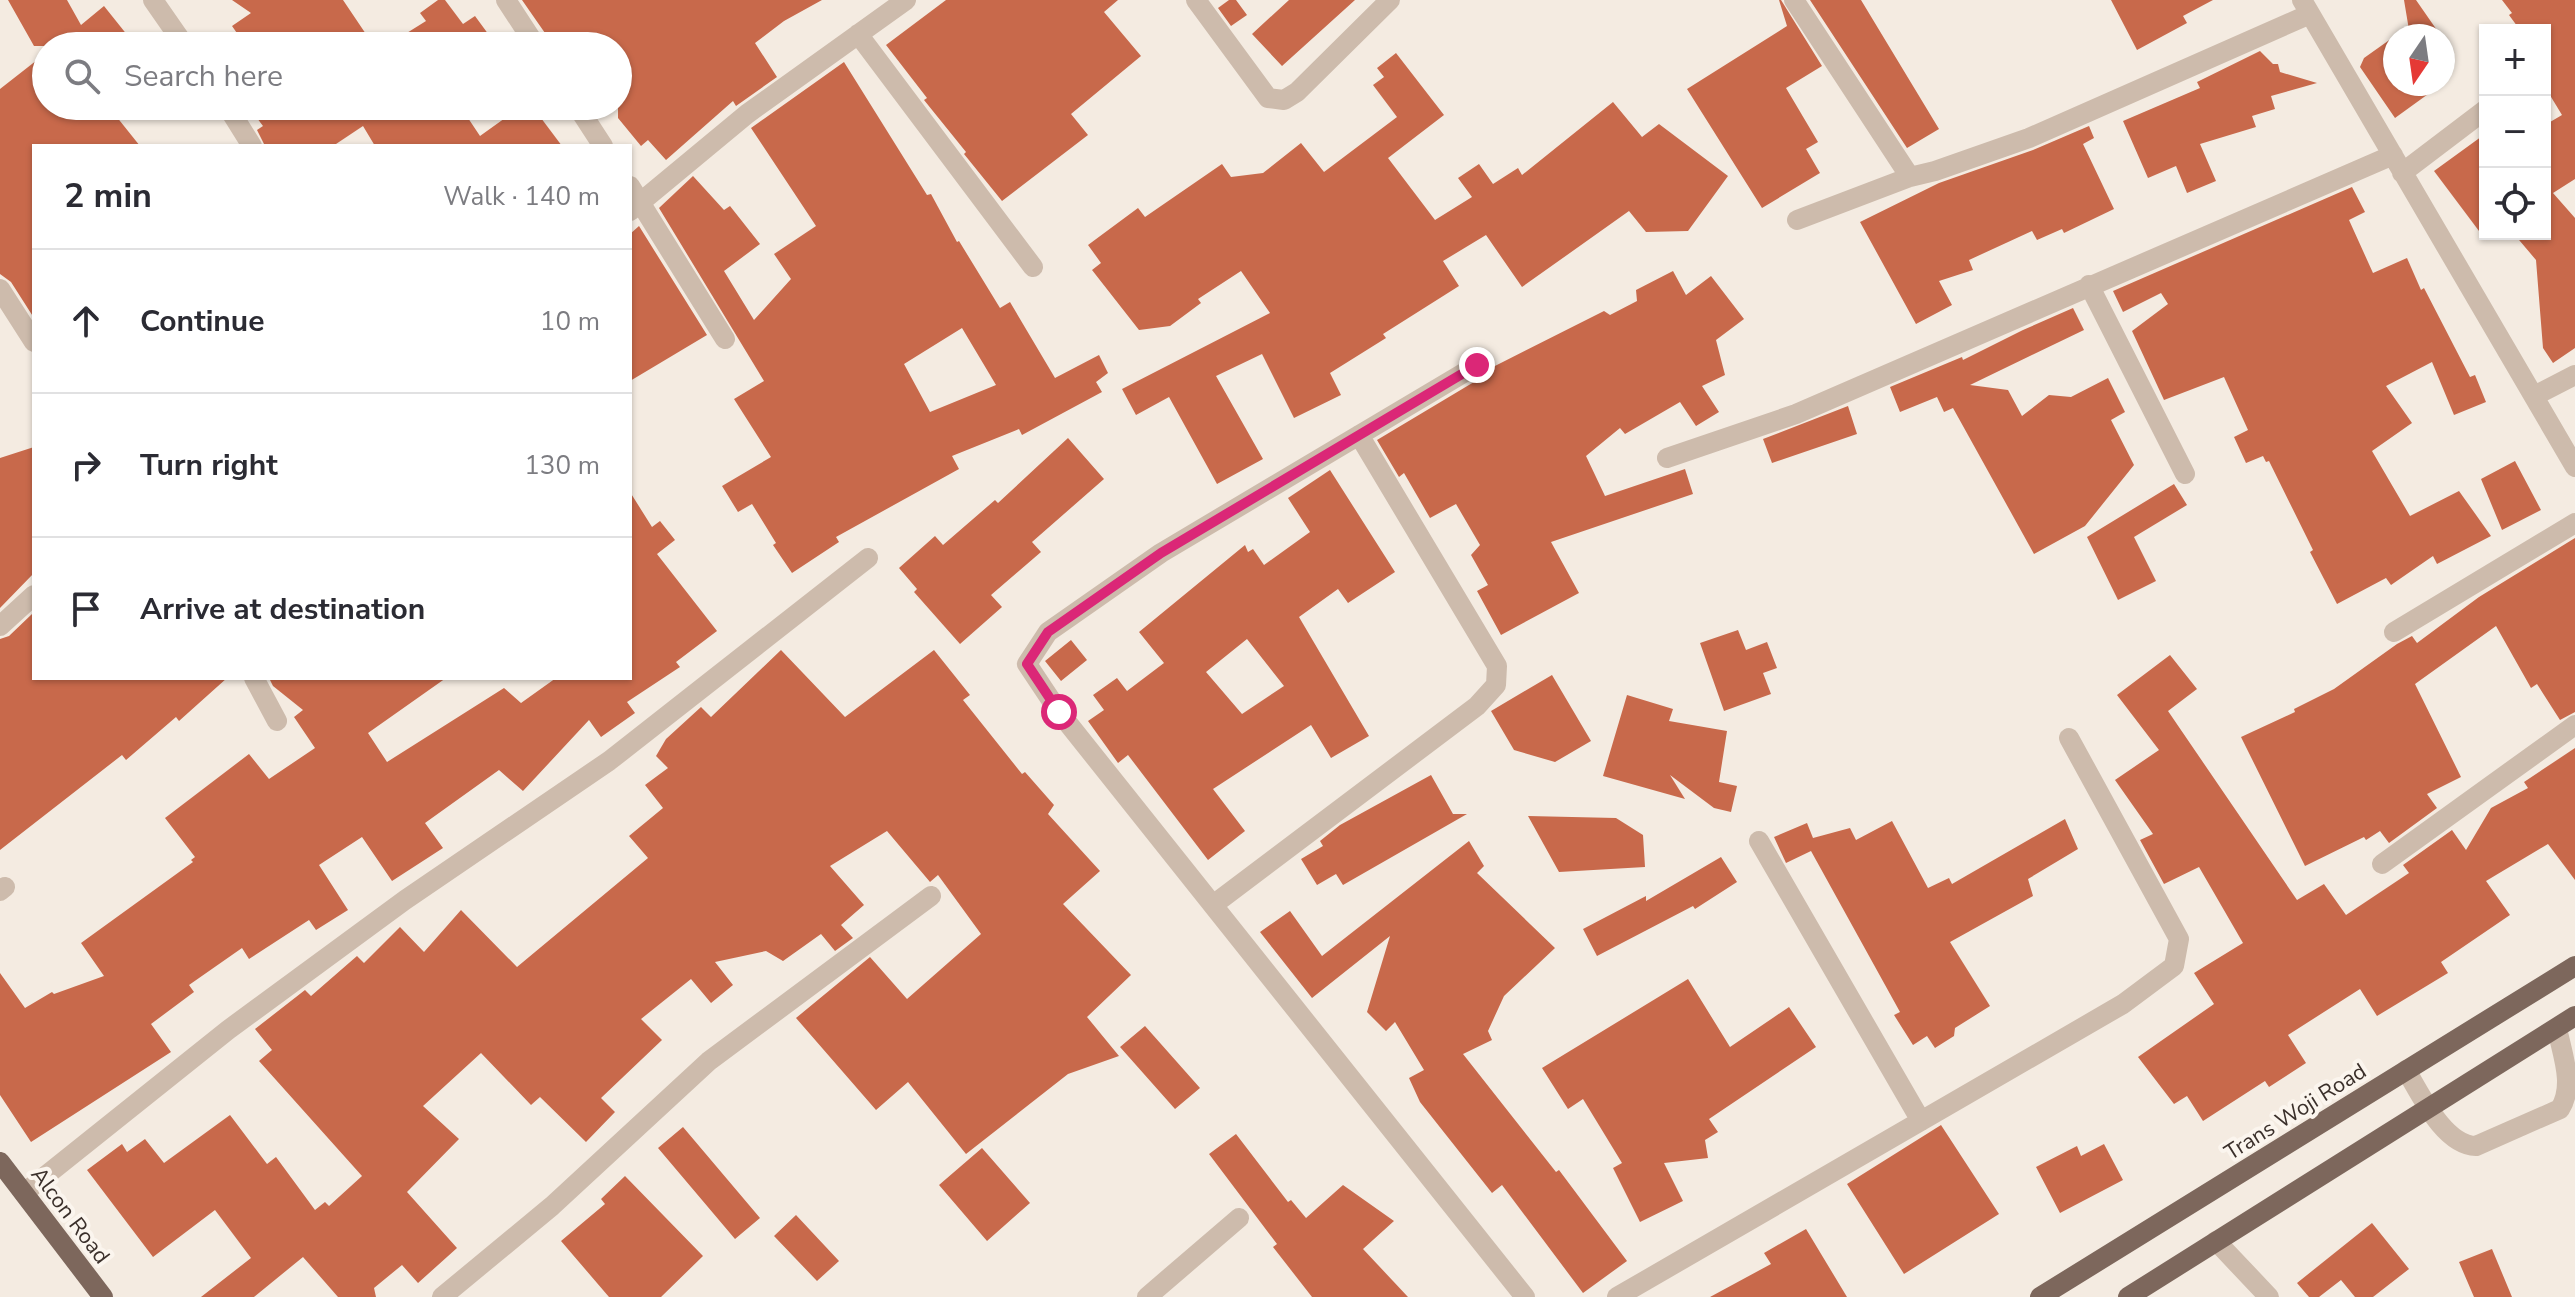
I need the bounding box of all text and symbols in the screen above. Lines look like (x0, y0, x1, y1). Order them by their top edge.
north arrow (2383, 24, 2455, 96)
map controls (2479, 24, 2551, 240)
button: + (2479, 24, 2551, 96)
search box (32, 32, 632, 120)
icon: search (60, 54, 104, 98)
text: Search here (124, 56, 283, 97)
button: − (2479, 96, 2551, 168)
button: locate (2479, 168, 2551, 240)
text: 2 min (64, 173, 152, 219)
text: Walk · 140 m (443, 179, 600, 214)
icon: ahead (64, 299, 108, 343)
text: Continue (140, 301, 265, 342)
text: 10 m (540, 304, 600, 339)
route end (1459, 347, 1495, 383)
icon: right (64, 443, 108, 487)
text: Turn right (140, 445, 278, 486)
text: 130 m (524, 448, 600, 483)
icon: arrive (64, 587, 108, 631)
text: Arrive at destination (140, 589, 425, 630)
route start (1041, 694, 1077, 730)
street label: Trans Woji Road (2219, 1056, 2372, 1168)
street label: Alcon Road (24, 1161, 116, 1270)

